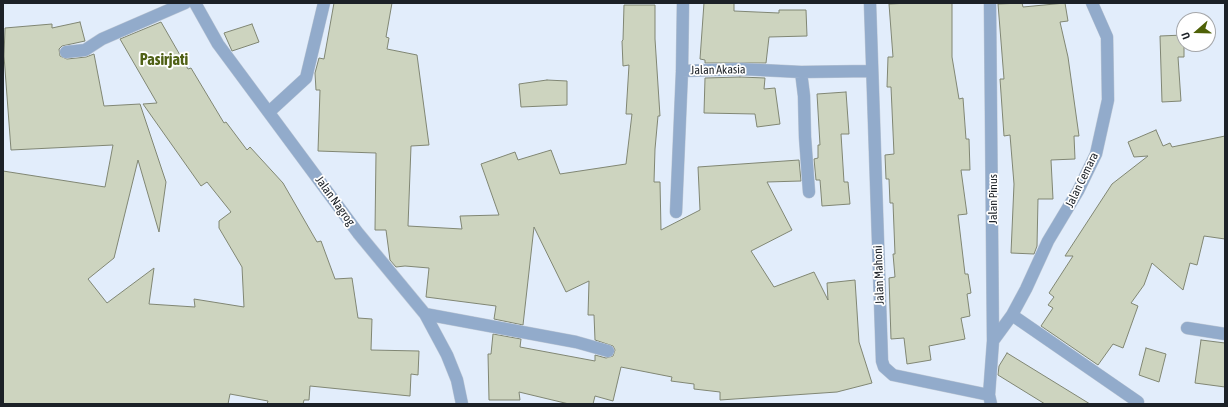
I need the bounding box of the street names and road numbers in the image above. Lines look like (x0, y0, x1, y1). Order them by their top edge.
street label: Jalan Akasia (690, 62, 746, 78)
street label: Jalan Cemara (1062, 150, 1102, 210)
street label: Jalan Nagrog (312, 173, 358, 229)
street label: Jalan Pinus (986, 174, 1000, 224)
street label: Jalan Mahoni (871, 245, 887, 305)

